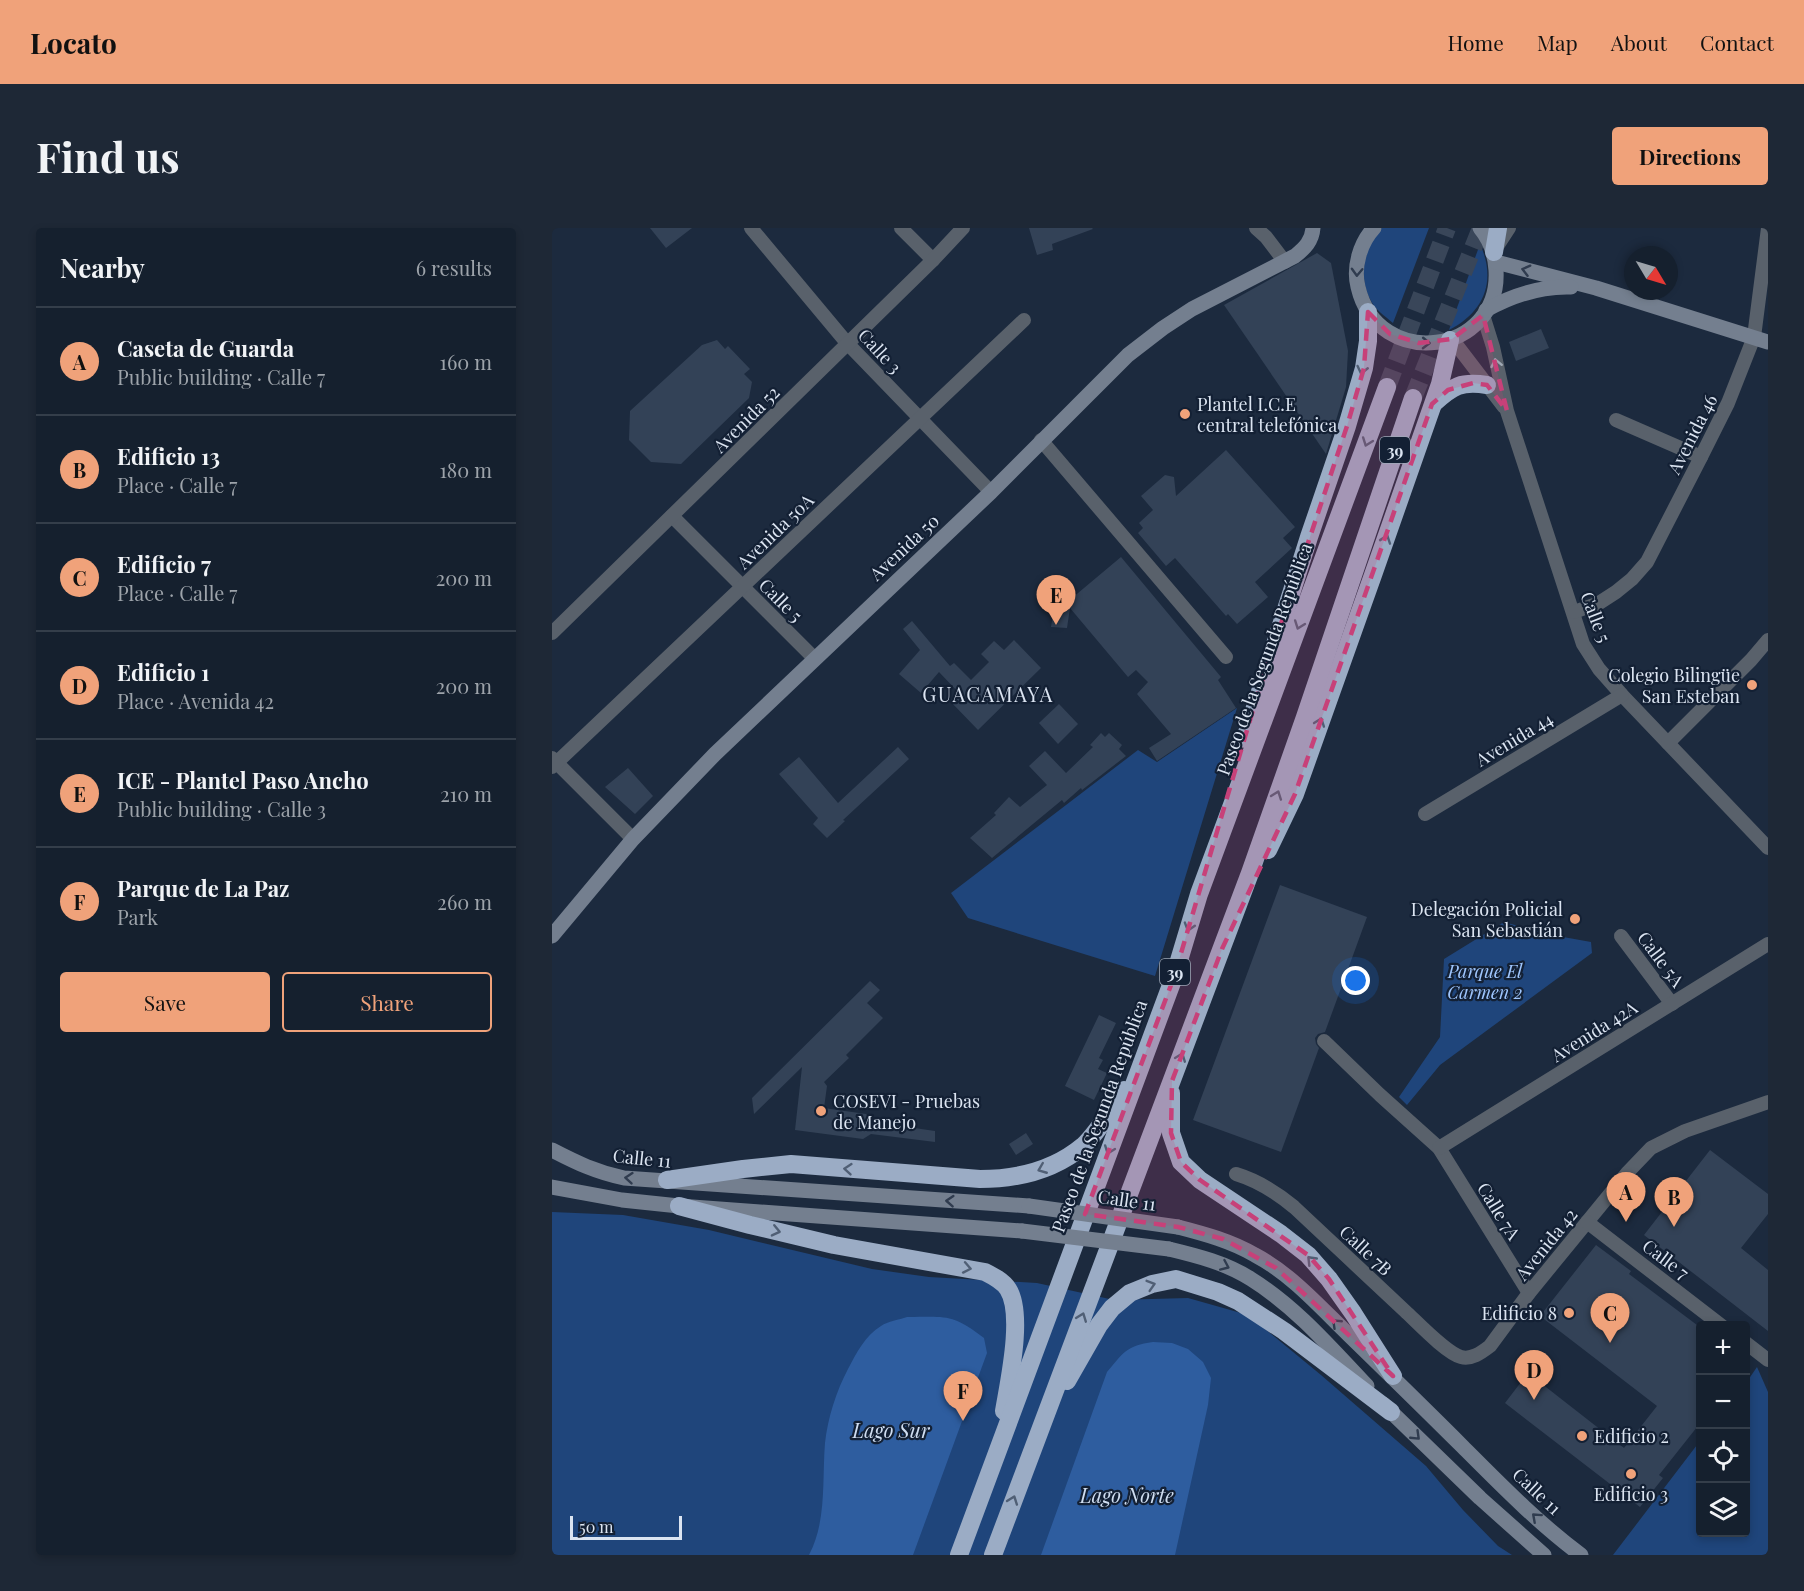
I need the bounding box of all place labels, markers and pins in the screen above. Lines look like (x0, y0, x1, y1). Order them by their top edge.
place label: Plantel I.C.E central telefónica (1197, 392, 1337, 437)
marker: Plantel I.C.E central telefónica (1178, 407, 1192, 421)
pin: E (1036, 576, 1076, 625)
place label: Colegio Bilingüe San Esteban (1608, 663, 1740, 708)
marker: Colegio Bilingüe San Esteban (1745, 678, 1759, 692)
place label: Delegación Policial San Sebastián (1411, 897, 1563, 942)
marker: Delegación Policial San Sebastián (1568, 912, 1582, 926)
place label: COSEVI - Pruebas de Manejo (833, 1089, 980, 1134)
marker: COSEVI - Pruebas de Manejo (814, 1104, 828, 1118)
pin: A (1606, 1172, 1646, 1222)
pin: B (1654, 1178, 1694, 1227)
pin: C (1590, 1294, 1630, 1343)
place label: Edificio 8 (1481, 1301, 1557, 1325)
marker: Edificio 8 (1562, 1306, 1576, 1320)
pin: D (1514, 1350, 1554, 1400)
pin: F (944, 1372, 982, 1421)
place label: Edificio 2 (1594, 1424, 1669, 1448)
marker: Edificio 2 (1575, 1429, 1589, 1443)
marker: Edificio 3 (1624, 1467, 1638, 1481)
place label: Edificio 3 (1594, 1482, 1668, 1506)

